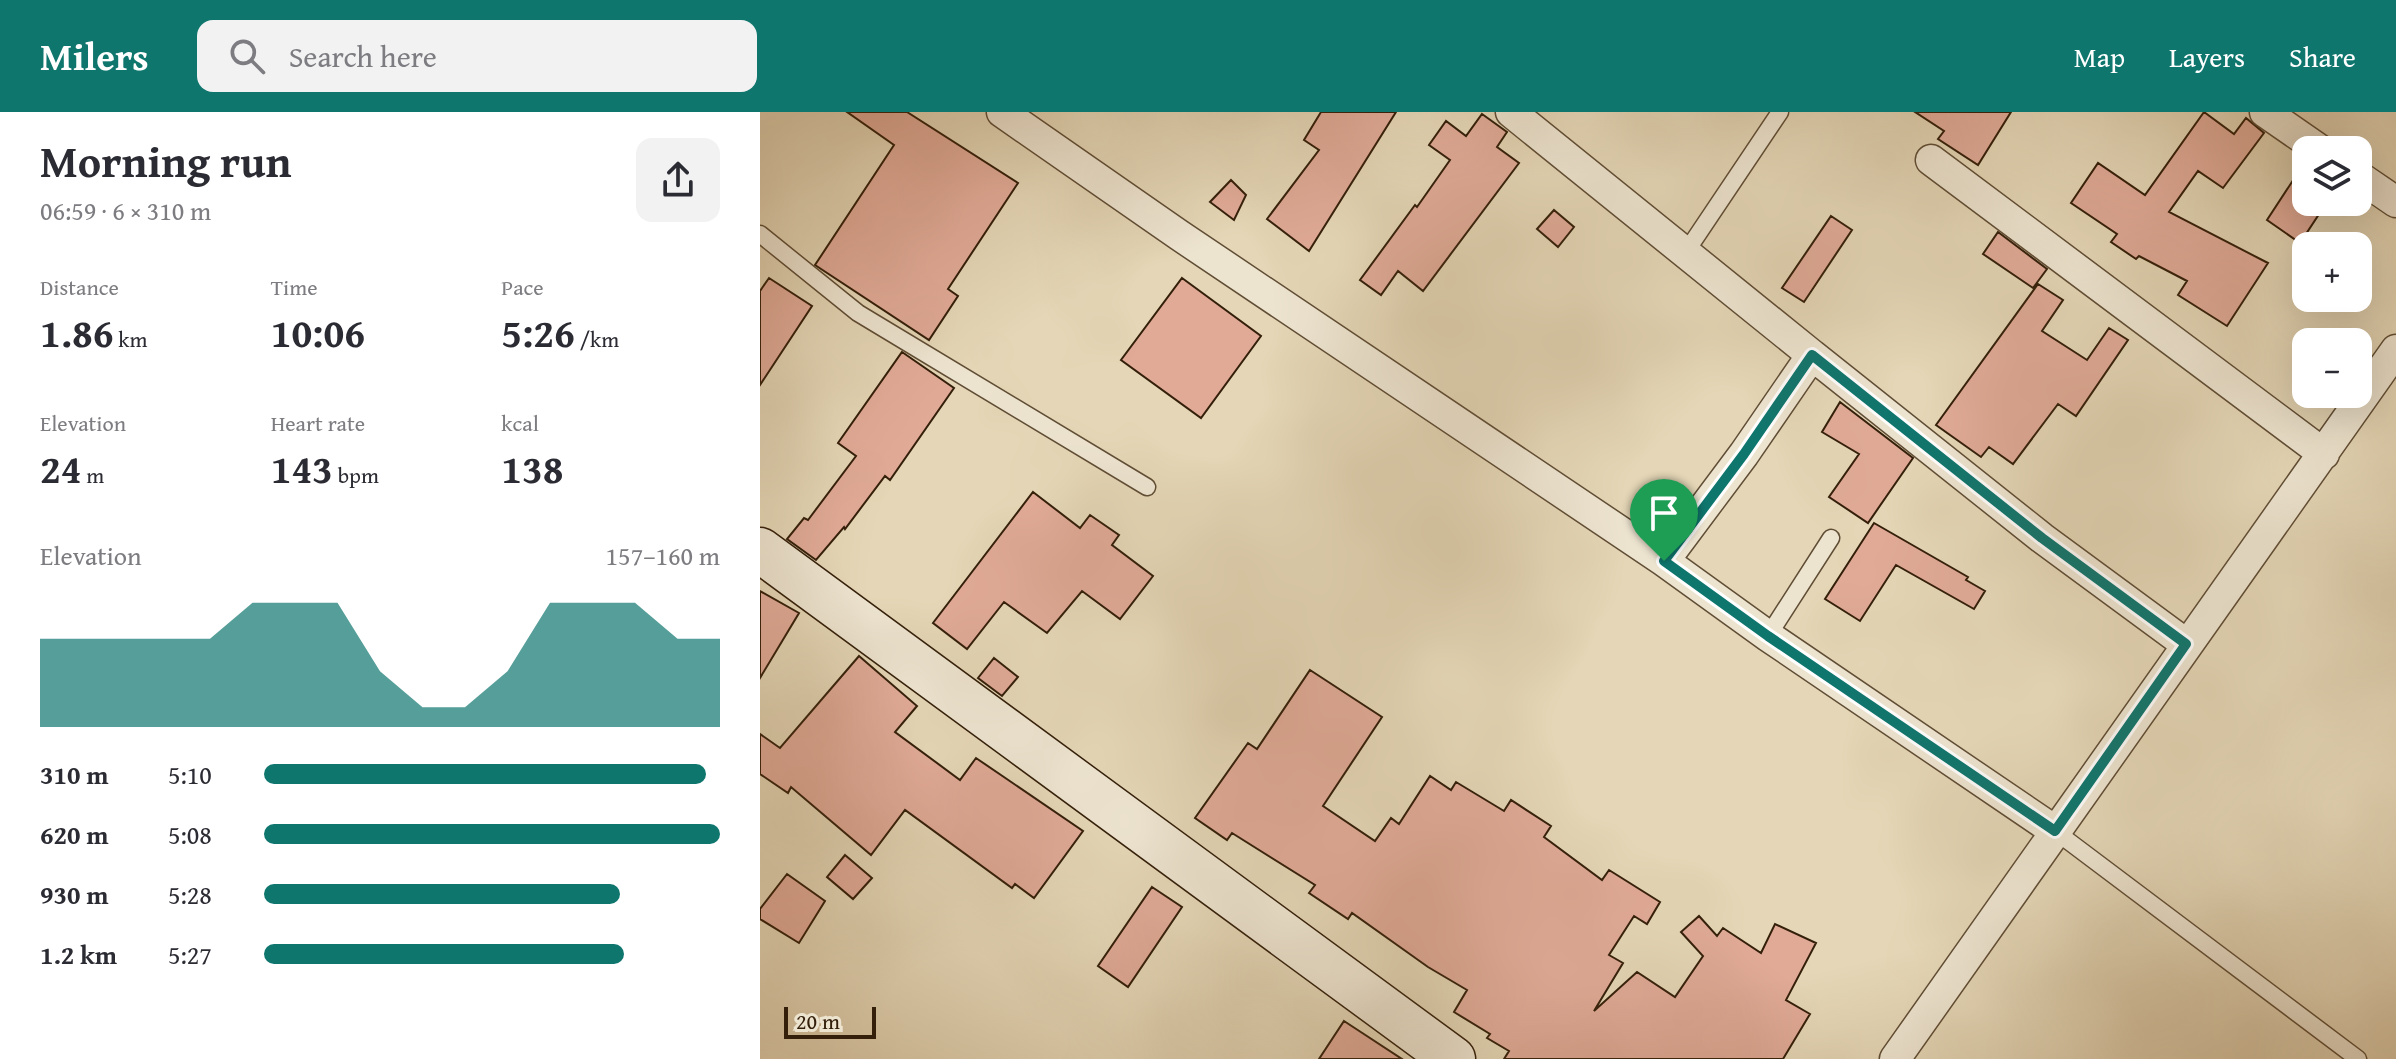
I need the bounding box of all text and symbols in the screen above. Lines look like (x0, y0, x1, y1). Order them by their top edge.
search box (197, 20, 757, 92)
text: Milers (40, 28, 149, 84)
icon: search (225, 34, 269, 78)
text: Search here (289, 34, 437, 78)
text: Map (2074, 36, 2125, 77)
text: Layers (2169, 36, 2245, 77)
text: Share (2289, 36, 2356, 77)
text: Morning run (40, 129, 291, 193)
map controls (2292, 136, 2372, 408)
button: layers (2292, 136, 2372, 216)
button: share (636, 138, 720, 222)
text: 06:59 · 6 × 310 m (40, 191, 211, 230)
button: + (2292, 232, 2372, 312)
text: Distance (40, 271, 119, 303)
text: Time (271, 271, 317, 303)
text: Pace (501, 271, 544, 303)
text: 1.86 (40, 303, 113, 362)
text: 10:06 (271, 303, 365, 362)
text: 5:26 (501, 303, 575, 362)
text: km (113, 323, 147, 355)
text: /km (575, 323, 619, 355)
button: − (2292, 328, 2372, 408)
text: Elevation (40, 407, 126, 439)
text: Heart rate (271, 407, 365, 439)
text: kcal (501, 407, 539, 439)
text: 24 (40, 439, 81, 498)
text: 143 (271, 439, 333, 498)
text: 138 (501, 439, 564, 498)
text: m (81, 459, 104, 491)
text: bpm (333, 459, 379, 491)
pin (1630, 479, 1698, 561)
icon: arrive (1642, 491, 1686, 535)
text: Elevation (40, 536, 142, 575)
text: 157–160 m (606, 536, 720, 575)
text: 310 m (40, 755, 108, 794)
text: 5:10 (168, 755, 212, 794)
text: 620 m (40, 815, 108, 854)
text: 5:08 (168, 815, 212, 854)
text: 930 m (40, 875, 108, 914)
text: 5:28 (168, 875, 212, 914)
text: 1.2 km (40, 935, 117, 974)
text: 5:27 (168, 935, 212, 974)
scale bar (784, 1003, 876, 1039)
text: 20 m (796, 1005, 840, 1037)

